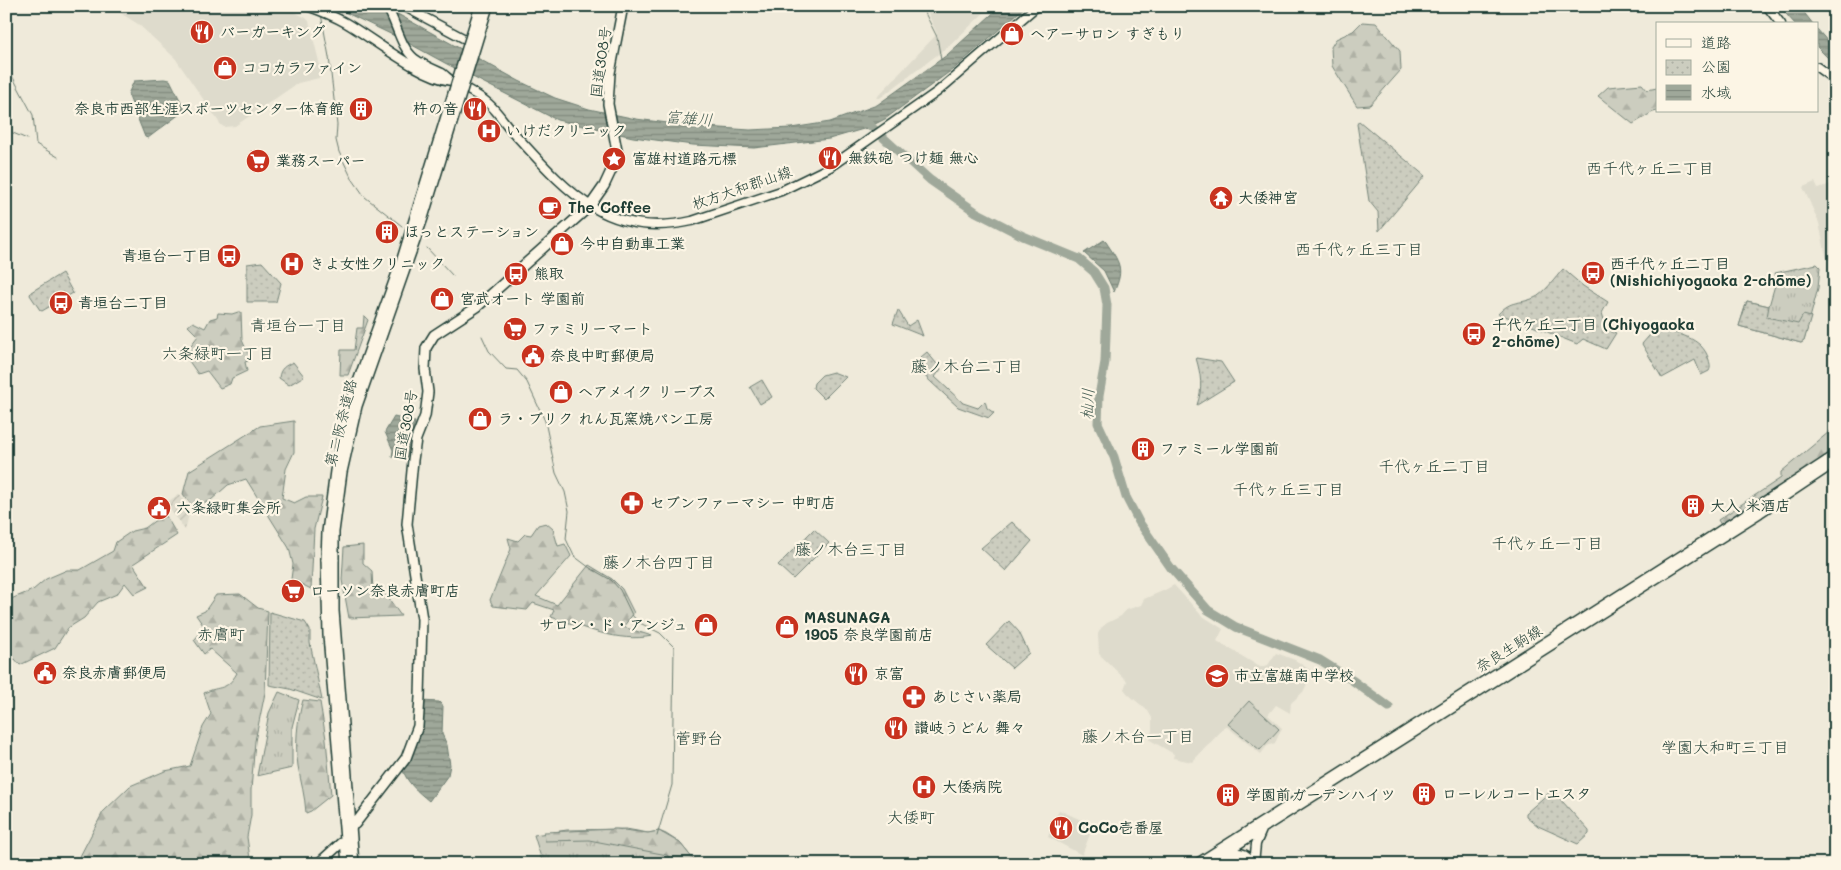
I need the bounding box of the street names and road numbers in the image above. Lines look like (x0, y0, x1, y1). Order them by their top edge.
street label: 国道308号 (585, 25, 615, 99)
street label: 枚方大和郡山線 (689, 161, 795, 214)
street label: 第二阪奈道路 (319, 377, 361, 469)
street label: 国道308号 (389, 388, 421, 462)
street label: 奈良生駒線 (1471, 620, 1546, 677)

